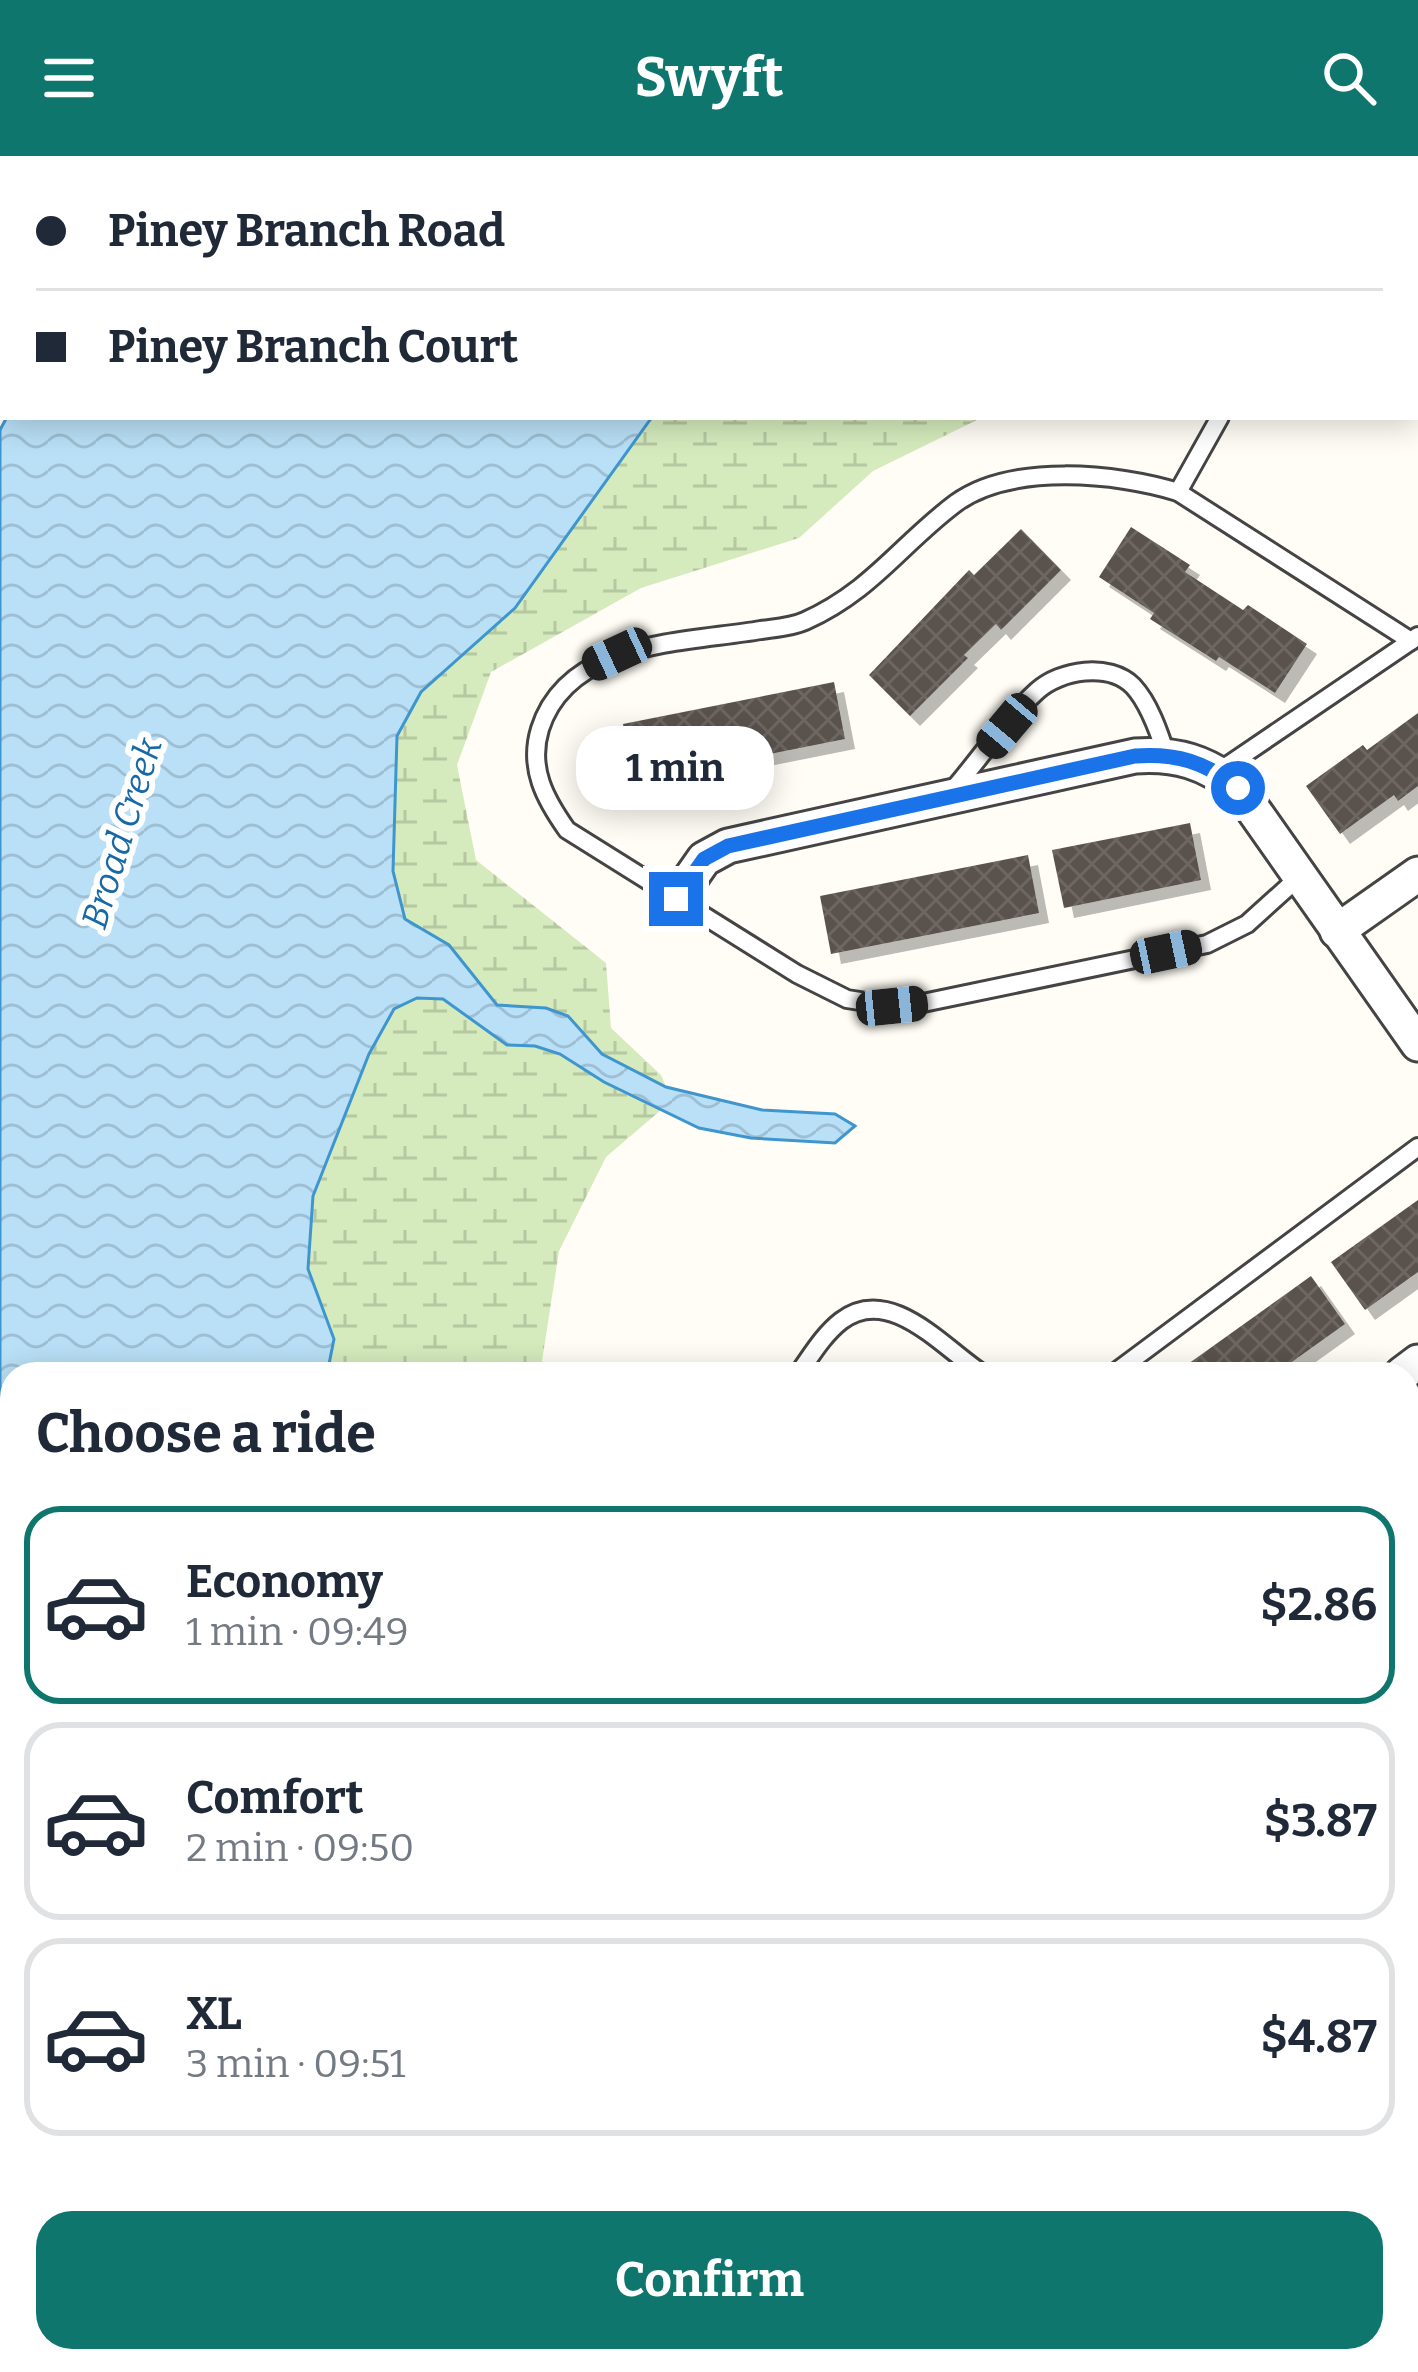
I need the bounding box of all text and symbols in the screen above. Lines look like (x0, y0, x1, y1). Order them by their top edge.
icon: menu (36, 45, 102, 111)
icon: search (1316, 45, 1382, 111)
text: Swyft (635, 46, 784, 110)
text: Piney Branch Road (108, 204, 505, 258)
text: Piney Branch Court (108, 320, 518, 374)
car (577, 622, 657, 686)
car (970, 687, 1044, 765)
callout: 1 min (577, 725, 775, 809)
water label: Broad Creek (72, 732, 172, 934)
text: 1 min (626, 745, 724, 791)
route start (1211, 761, 1265, 815)
route end (649, 872, 703, 926)
car (1127, 927, 1205, 977)
car (854, 984, 930, 1028)
text: Choose a ride (36, 1402, 376, 1466)
icon: car (42, 1551, 150, 1659)
text: Economy (186, 1555, 383, 1609)
text: $2.86 (1260, 1578, 1377, 1632)
text: 1 min · 09:49 (186, 1609, 409, 1655)
icon: car (42, 1767, 150, 1875)
text: Comfort (186, 1771, 364, 1825)
text: $3.87 (1264, 1794, 1377, 1848)
text: 2 min · 09:50 (186, 1825, 414, 1871)
icon: car (42, 1983, 150, 2091)
text: XL (186, 1987, 242, 2041)
text: $4.87 (1260, 2010, 1377, 2064)
text: 3 min · 09:51 (186, 2041, 406, 2087)
button: Confirm (36, 2211, 1383, 2349)

